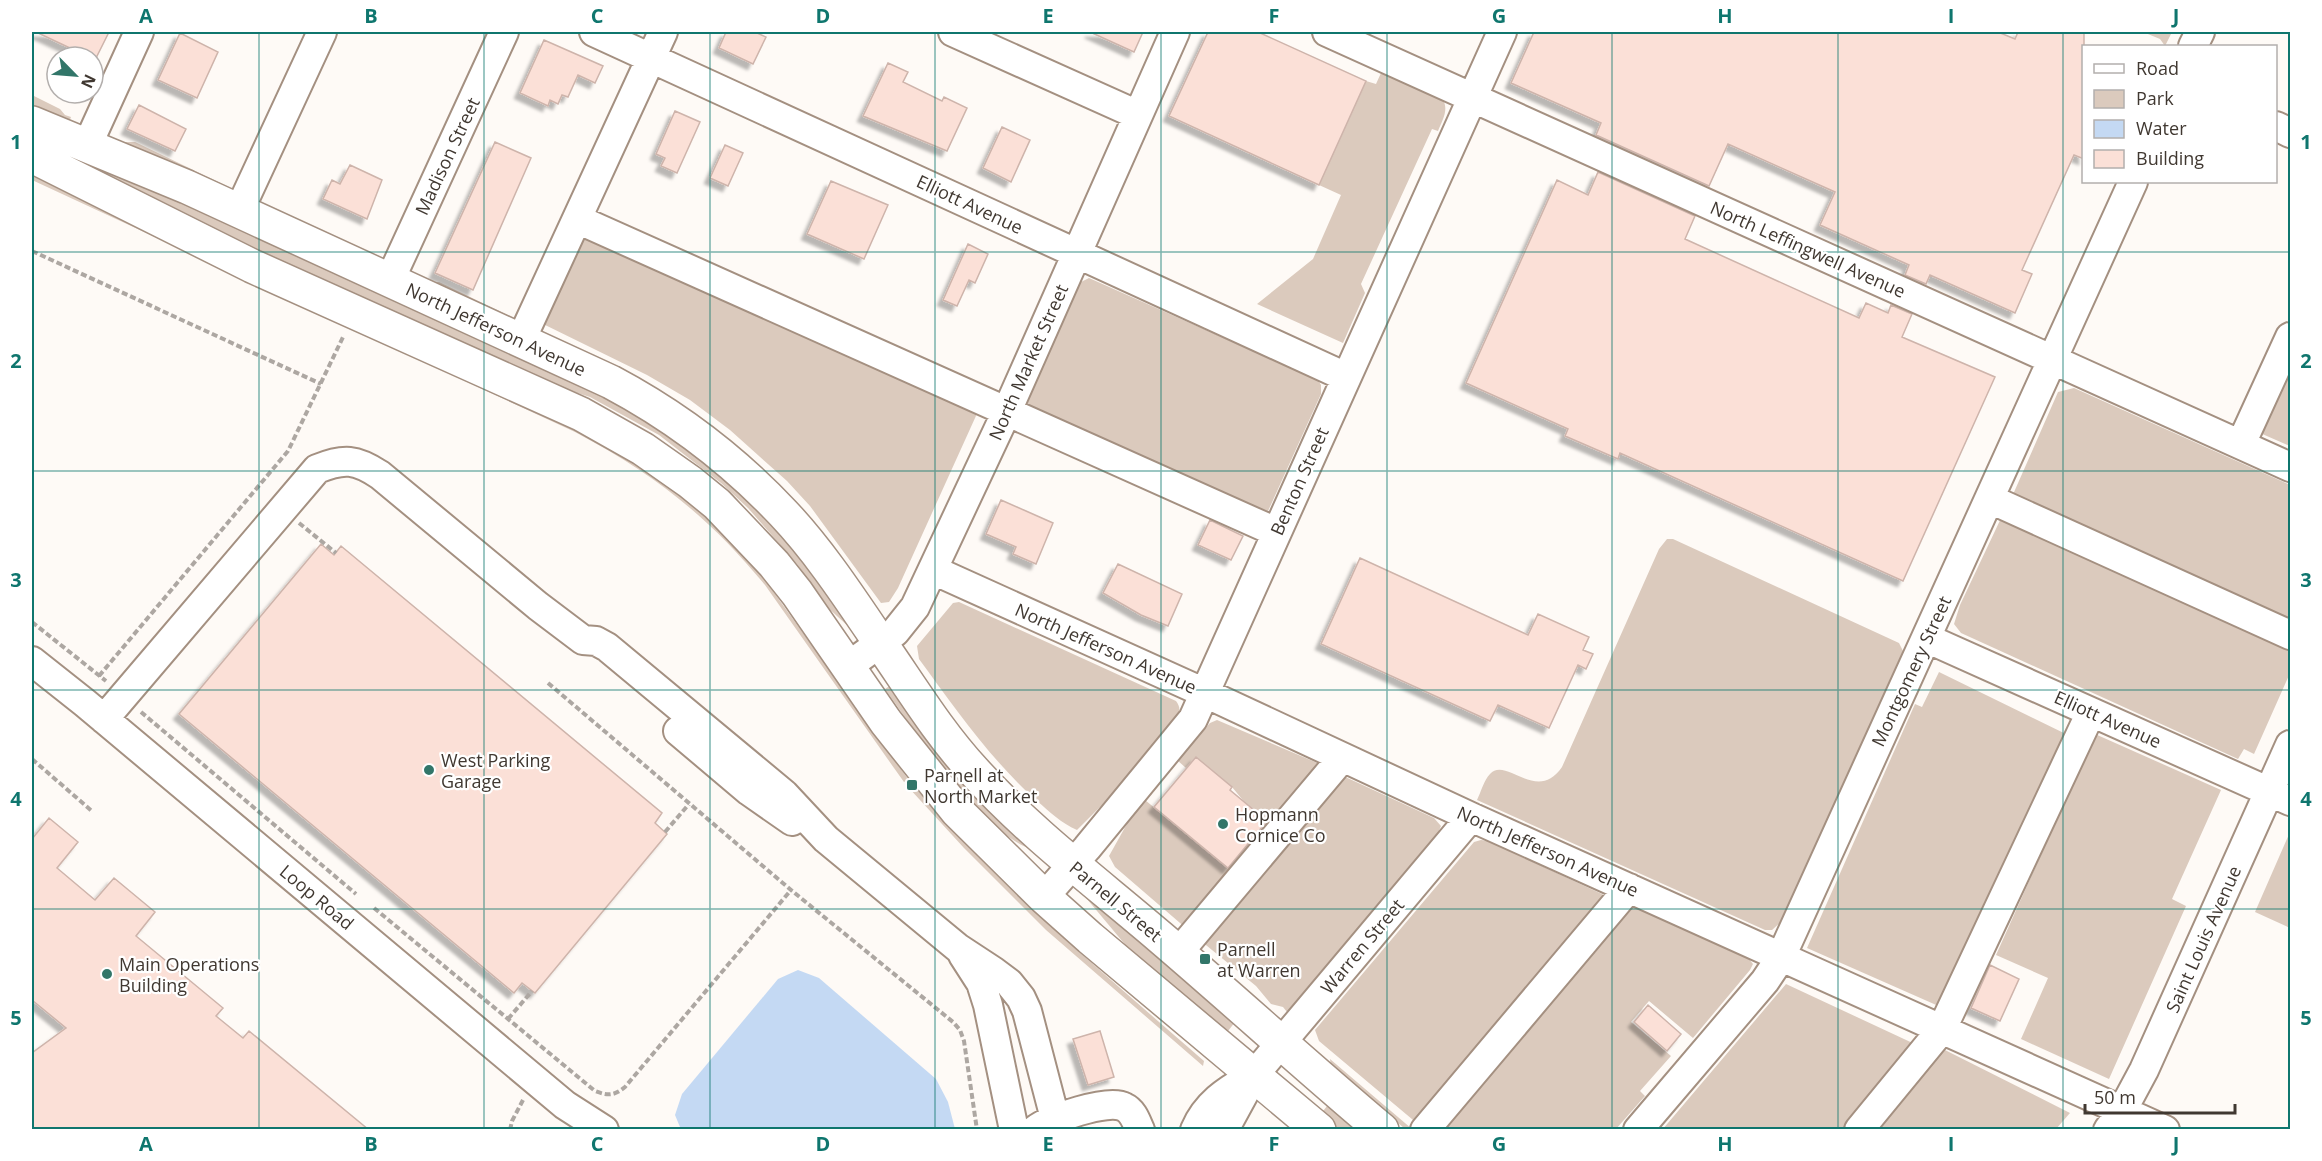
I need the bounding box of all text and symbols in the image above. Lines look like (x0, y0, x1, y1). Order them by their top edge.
text: A (139, 2, 153, 29)
text: B (364, 2, 378, 29)
text: C (591, 2, 604, 29)
text: D (816, 2, 830, 29)
text: E (1042, 2, 1054, 29)
text: F (1269, 2, 1279, 29)
text: G (1492, 2, 1506, 29)
text: H (1717, 2, 1733, 29)
text: I (1948, 2, 1954, 29)
text: J (2171, 2, 2179, 29)
north arrow (45, 45, 105, 105)
legend (2082, 45, 2277, 183)
text: Road (2136, 56, 2179, 80)
text: N (76, 71, 101, 92)
text: Park (2136, 86, 2174, 110)
street label: Madison Street (409, 93, 485, 219)
text: Water (2136, 116, 2187, 140)
text: 1 (10, 128, 22, 155)
text: 1 (2300, 128, 2312, 155)
text: Building (2136, 146, 2204, 170)
street label: Elliott Avenue (913, 169, 1027, 239)
street label: North Leffingwell Avenue (1707, 195, 1909, 303)
street label: North Jefferson Avenue (402, 277, 590, 381)
street label: North Market Street (983, 280, 1073, 444)
text: 2 (10, 347, 22, 374)
text: 2 (2300, 347, 2312, 374)
street label: Benton Street (1264, 423, 1334, 539)
text: 3 (10, 566, 22, 593)
text: 3 (2300, 566, 2312, 593)
street label: Montgomery Street (1866, 592, 1956, 750)
street label: North Jefferson Avenue (1012, 597, 1200, 699)
street label: Elliott Avenue (2051, 685, 2165, 753)
place label: West Parking Garage (441, 748, 551, 793)
marker: West Parking Garage (422, 763, 436, 777)
place label: Parnell at North Market (924, 763, 1037, 808)
marker: Parnell at North Market (905, 778, 919, 792)
text: 4 (10, 785, 22, 812)
text: 4 (2300, 785, 2312, 812)
street label: North Jefferson Avenue (1454, 800, 1642, 902)
place label: Hopmann Cornice Co (1235, 802, 1326, 847)
marker: Hopmann Cornice Co (1216, 817, 1230, 831)
street label: Parnell Street (1065, 855, 1167, 947)
street label: Loop Road (275, 859, 359, 935)
street label: Saint Louis Avenue (2160, 862, 2246, 1016)
street label: Warren Street (1315, 893, 1409, 999)
place label: Parnell at Warren (1217, 937, 1301, 982)
place label: Main Operations Building (119, 952, 259, 997)
marker: Parnell at Warren (1198, 952, 1212, 966)
marker: Main Operations Building (100, 967, 114, 981)
text: 5 (10, 1004, 22, 1031)
text: 5 (2300, 1004, 2312, 1031)
scale bar (2085, 1077, 2235, 1115)
text: 50 m (2094, 1085, 2136, 1109)
text: A (139, 1130, 153, 1157)
text: B (364, 1130, 378, 1157)
text: C (591, 1130, 604, 1157)
text: D (816, 1130, 830, 1157)
text: E (1042, 1130, 1054, 1157)
text: F (1269, 1130, 1279, 1157)
text: G (1492, 1130, 1506, 1157)
text: H (1717, 1130, 1733, 1157)
text: I (1948, 1130, 1954, 1157)
text: J (2171, 1130, 2179, 1157)

